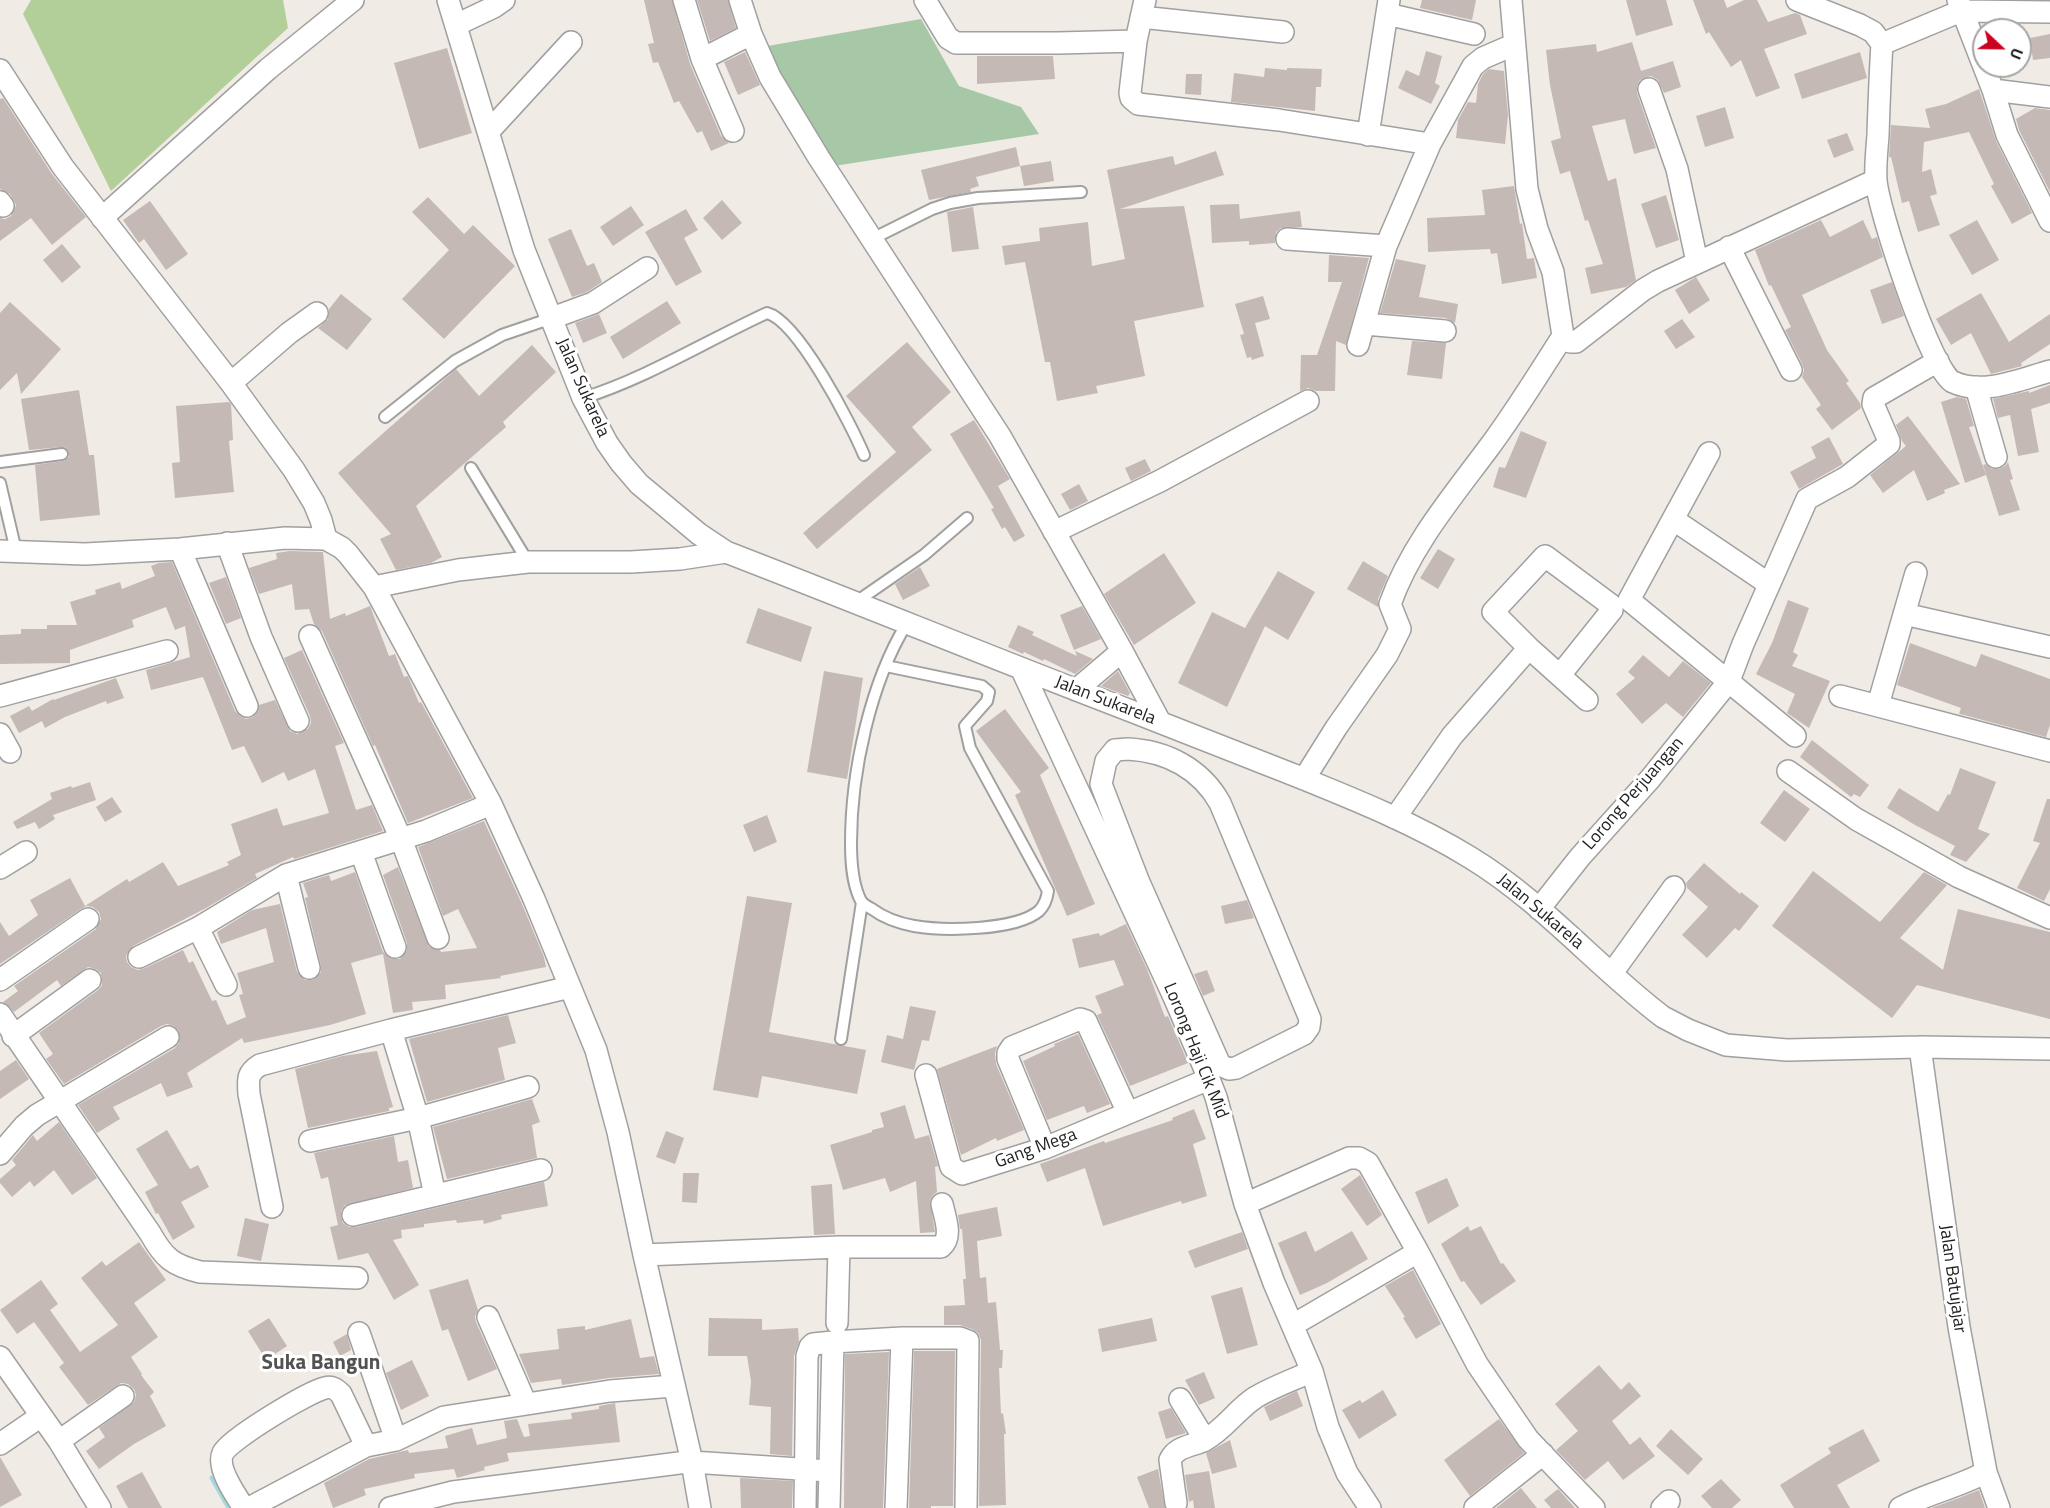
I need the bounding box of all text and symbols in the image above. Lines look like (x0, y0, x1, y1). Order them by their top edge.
north arrow (1972, 18, 2032, 78)
text: U (2004, 45, 2030, 63)
street label: Jalan Sukarela (551, 335, 613, 441)
street label: Jalan Sukarela (1052, 672, 1158, 730)
street label: Lorong Perjuangan (1579, 733, 1689, 855)
street label: Jalan Sukarela (1492, 870, 1588, 954)
street label: Lorong Haji Cik Mid (1158, 980, 1232, 1122)
street label: Gang Mega (992, 1124, 1080, 1174)
street label: Jalan Batujajar (1934, 1223, 1970, 1335)
district label: Suka Bangun (262, 1351, 380, 1377)

